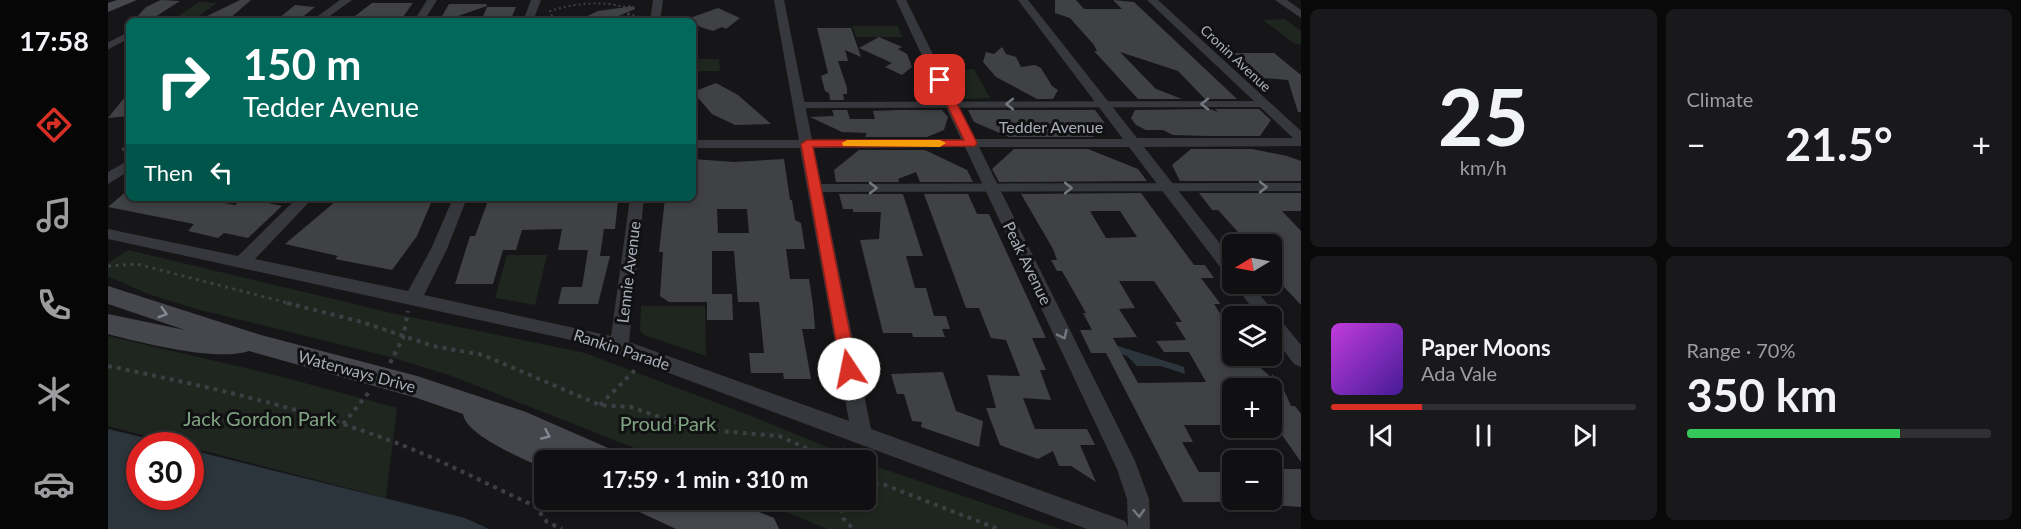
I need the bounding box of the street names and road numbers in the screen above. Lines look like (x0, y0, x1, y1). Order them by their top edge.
street label: Cronin Avenue (1197, 21, 1275, 95)
street label: Tedder Avenue (999, 117, 1103, 136)
street label: Peak Avenue (1000, 218, 1056, 308)
street label: Lennie Avenue (612, 220, 644, 324)
street label: Rankin Parade (571, 324, 673, 374)
street label: Waterways Drive (296, 346, 418, 396)

